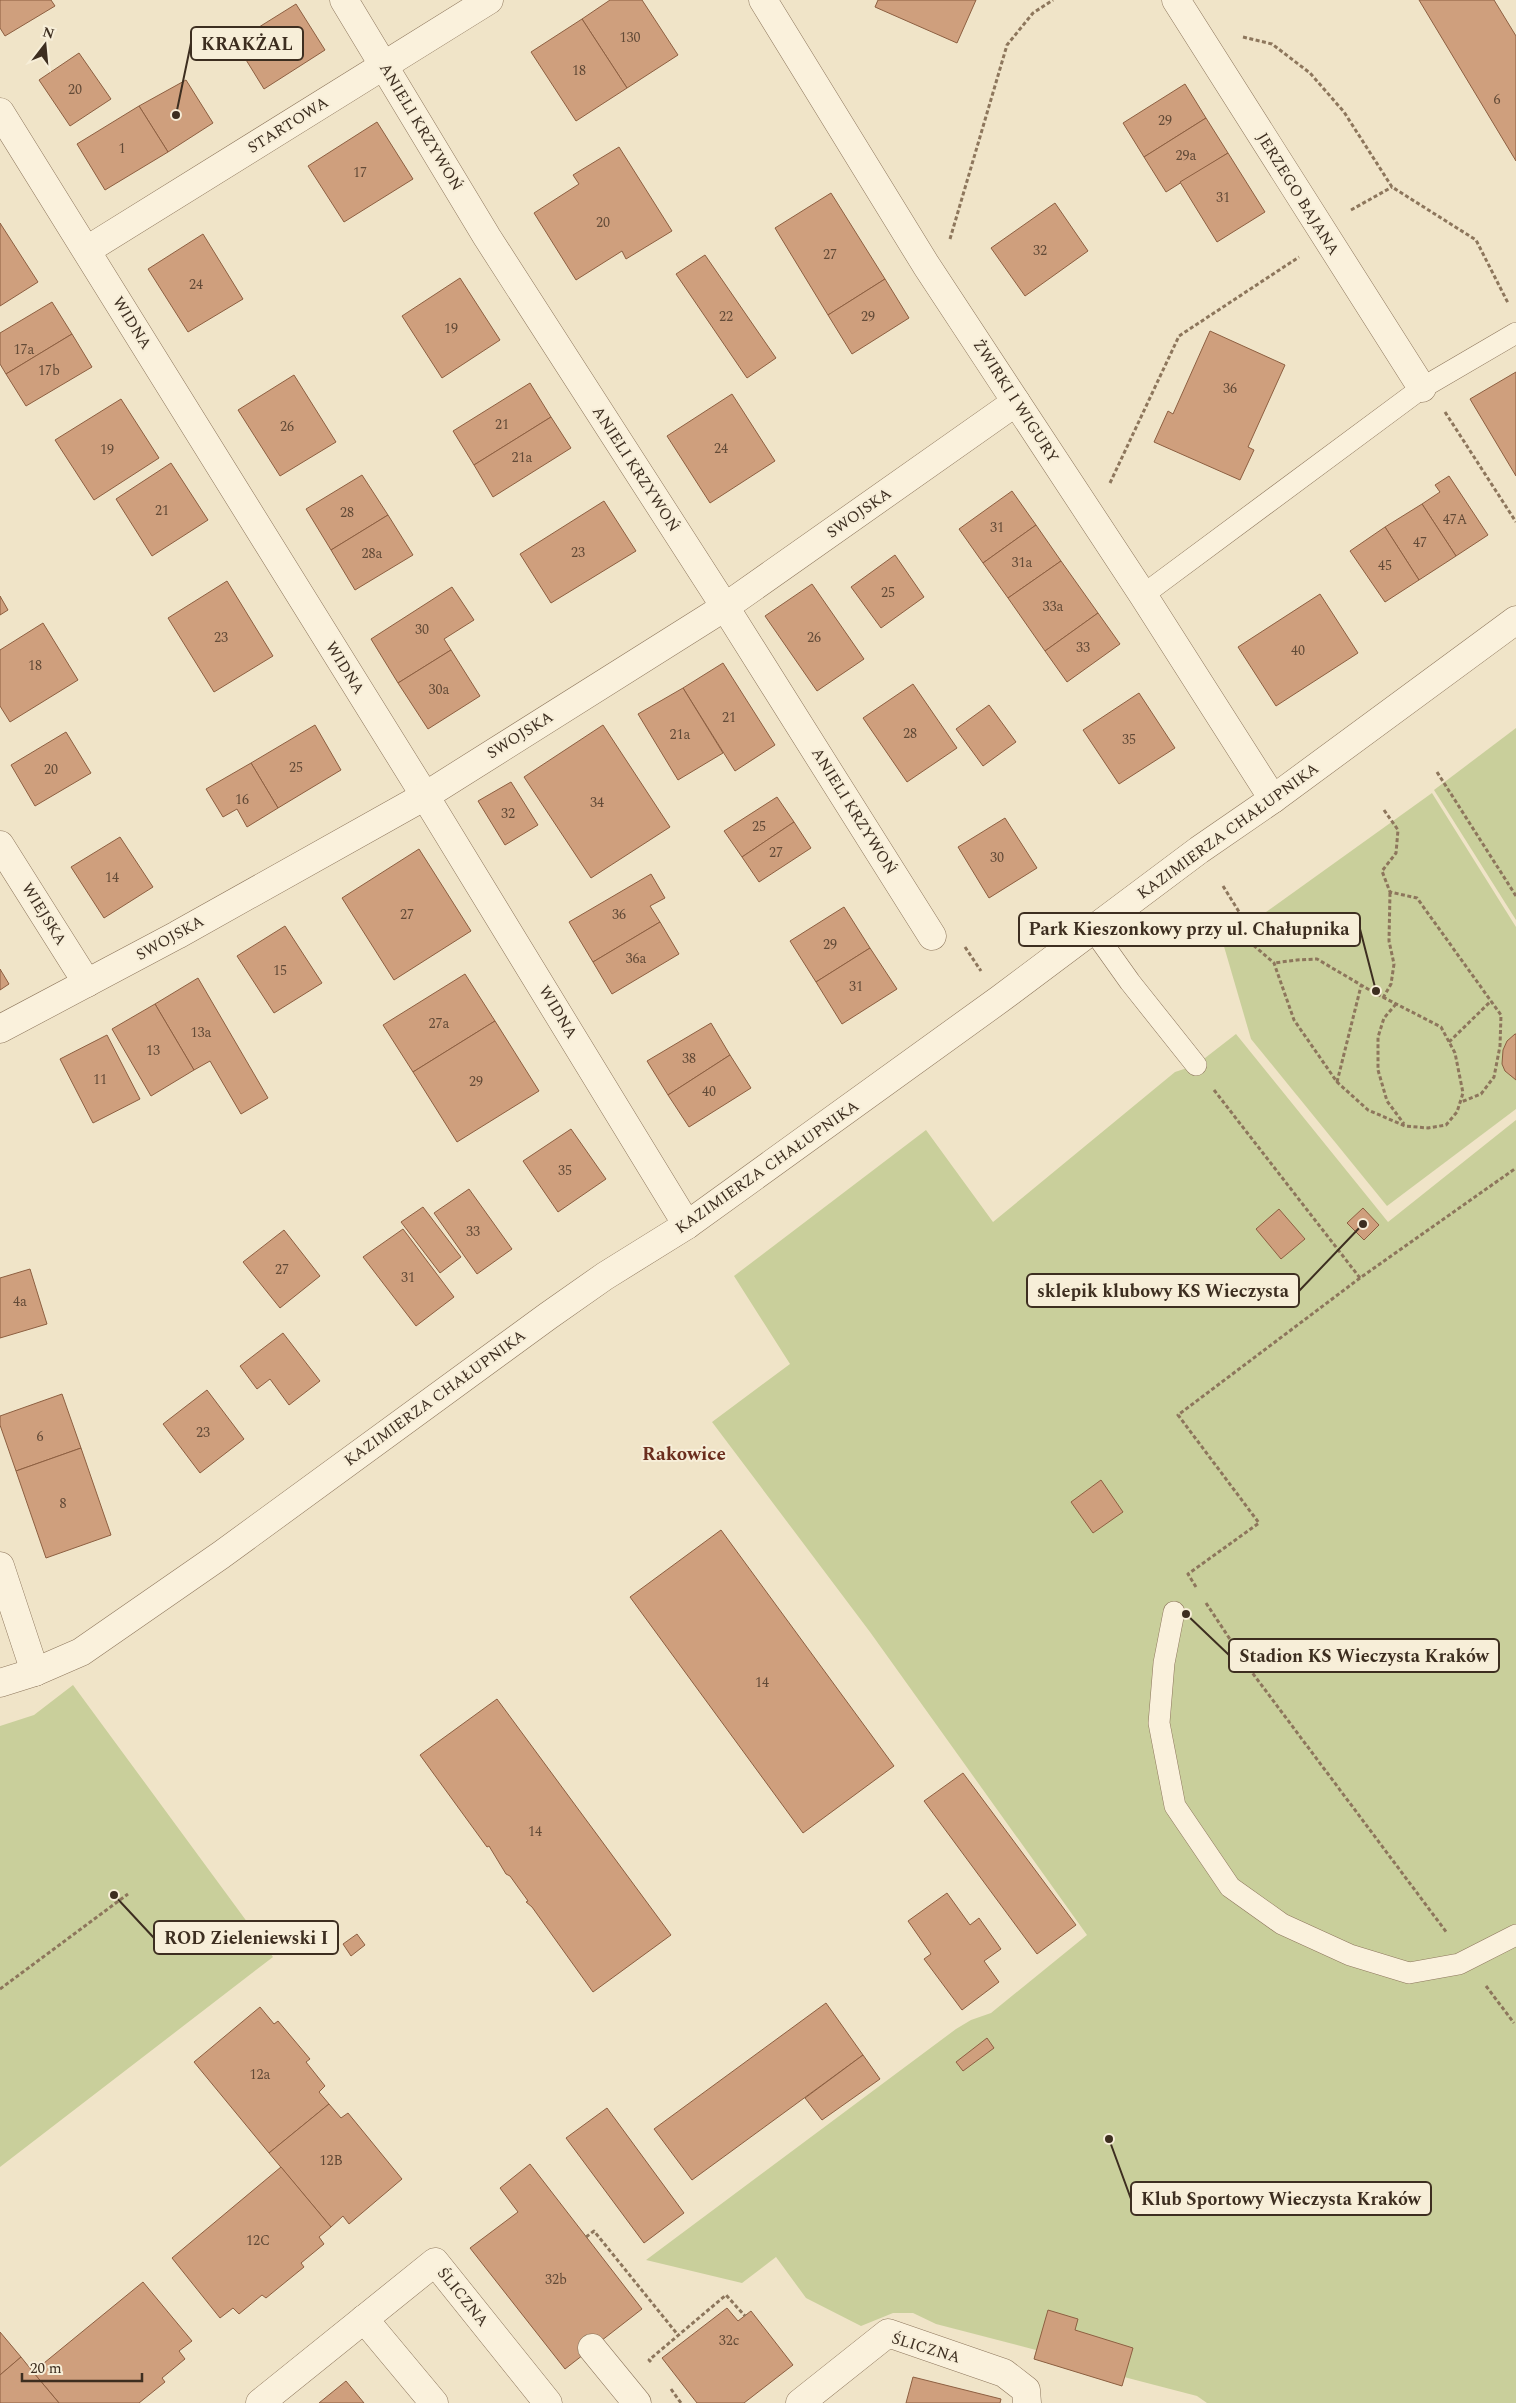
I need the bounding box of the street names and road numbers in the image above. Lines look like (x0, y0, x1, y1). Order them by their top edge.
street label: ANIELI KRZYWOŃ (373, 58, 469, 196)
street label: STARTOWA (243, 91, 333, 159)
street label: JERZEGO BAJANA (1250, 128, 1346, 260)
street label: WIDNA (106, 292, 158, 354)
street label: ŻWIRKI I WIGURY (967, 334, 1065, 468)
street label: ANIELI KRZYWOŃ (586, 401, 686, 537)
street label: SWOJSKA (822, 482, 896, 544)
street label: WIDNA (319, 637, 371, 699)
street label: SWOJSKA (482, 705, 558, 765)
street label: ANIELI KRZYWOŃ (805, 743, 903, 879)
street label: KAZIMIERZA CHAŁUPNIKA (1132, 757, 1324, 905)
street label: WIEJSKA (15, 878, 73, 950)
street label: SWOJSKA (132, 909, 208, 967)
street label: WIDNA (533, 981, 583, 1043)
street label: KAZIMIERZA CHAŁUPNIKA (670, 1094, 864, 1240)
street label: KAZIMIERZA CHAŁUPNIKA (339, 1324, 531, 1472)
street label: ŚLICZNA (431, 2262, 495, 2332)
street label: ŚLICZNA (889, 2326, 963, 2370)

